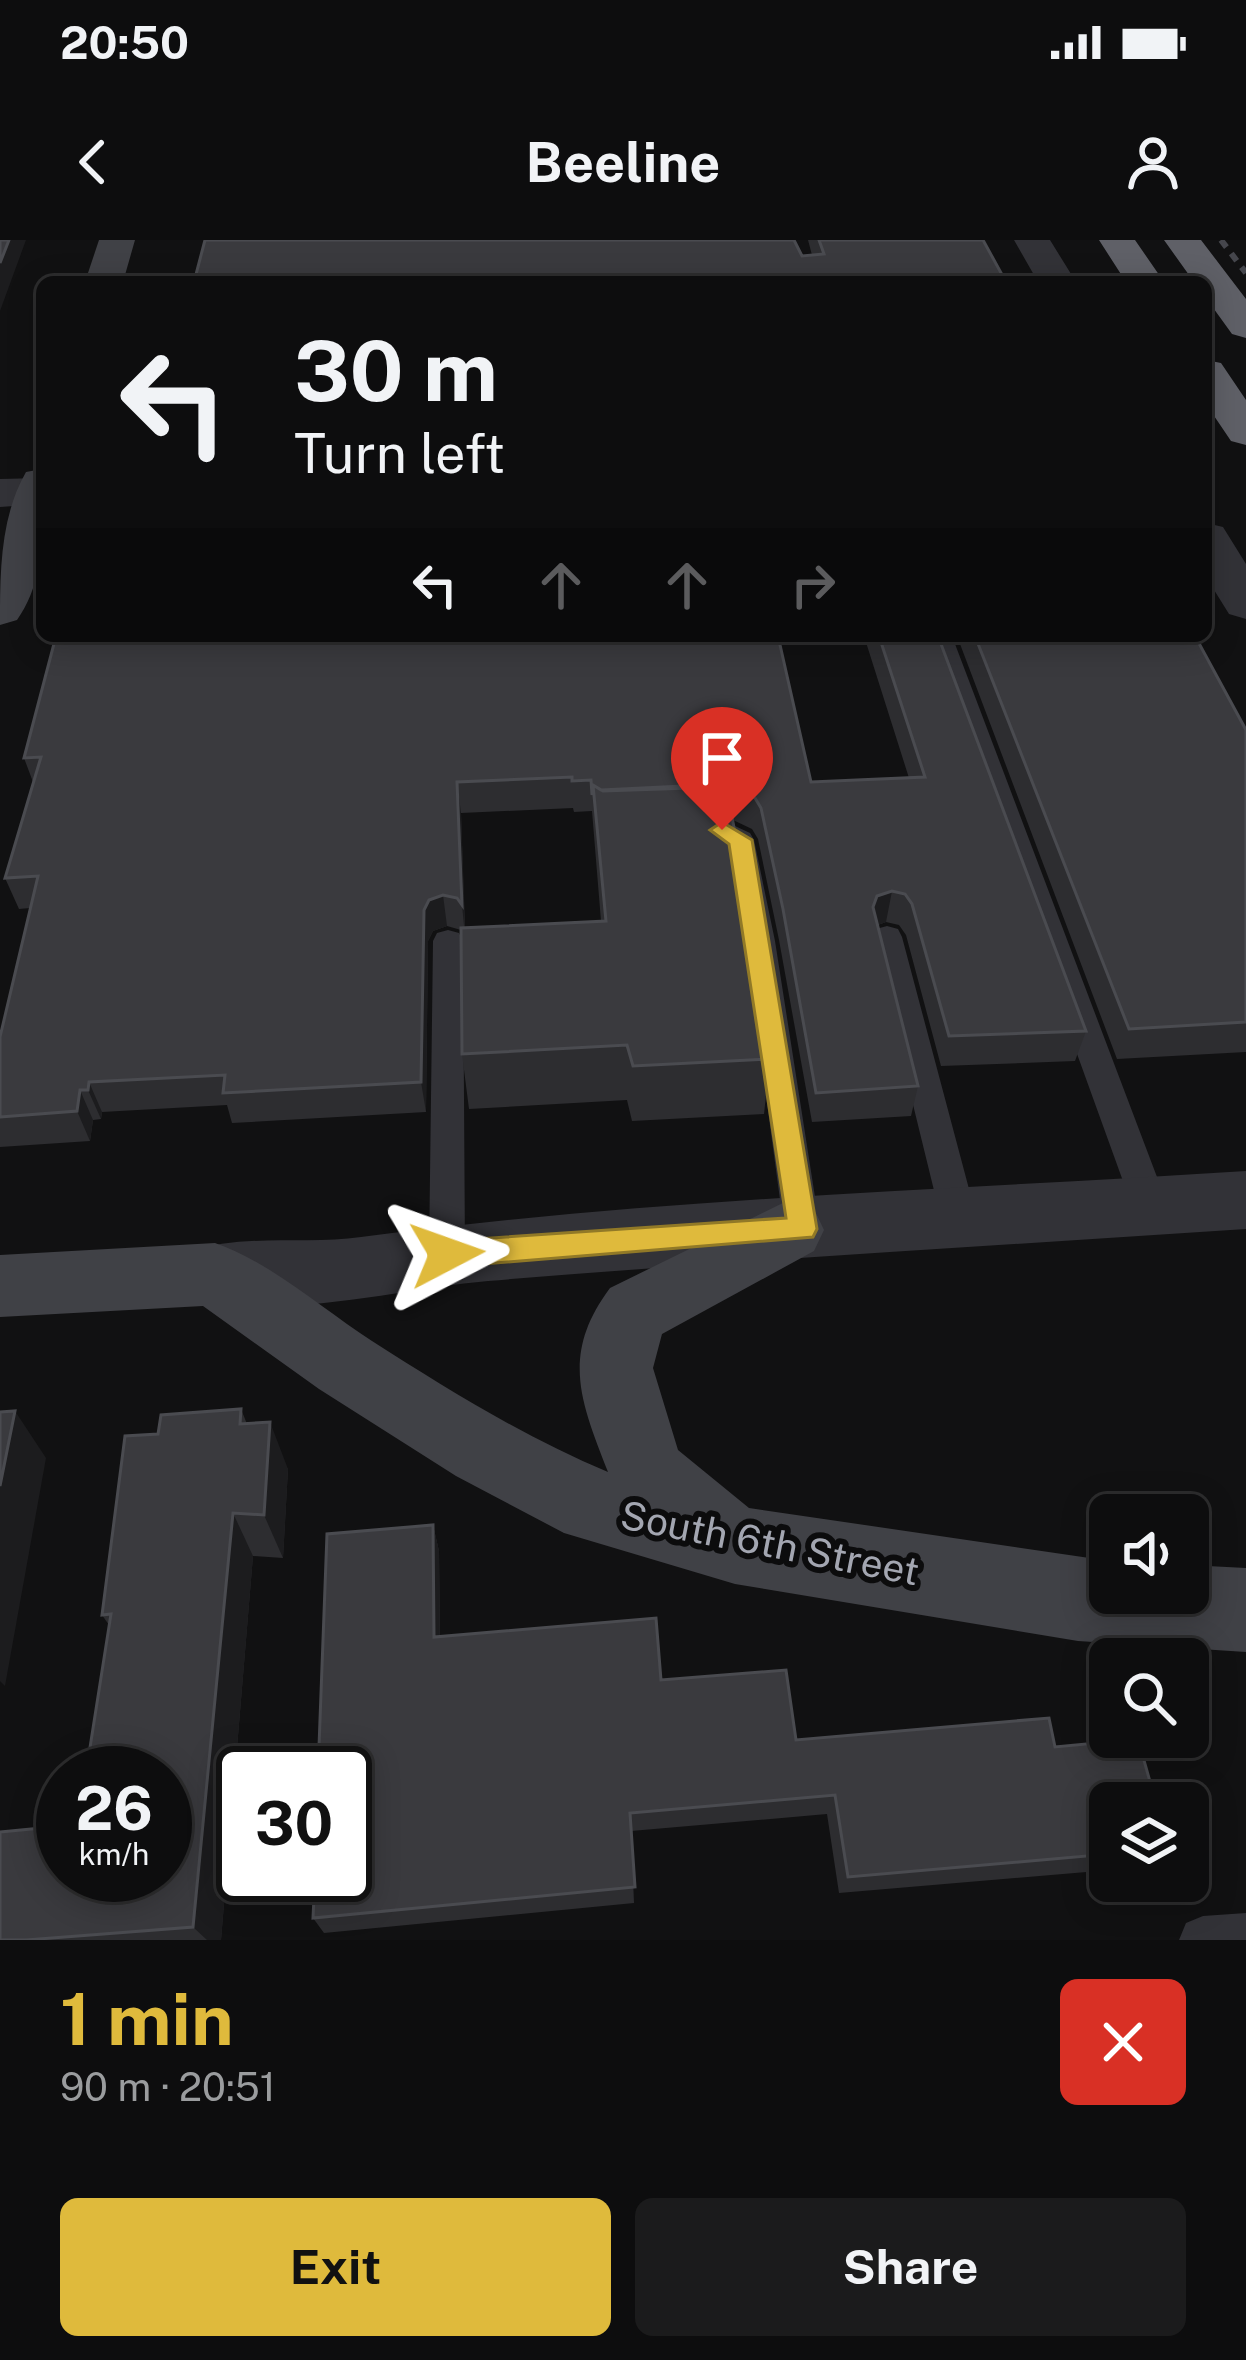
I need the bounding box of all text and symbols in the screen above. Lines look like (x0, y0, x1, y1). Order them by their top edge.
text: 20:50 (60, 16, 189, 69)
icon: back (60, 129, 126, 195)
icon: person (1120, 129, 1186, 195)
text: Beeline (526, 131, 720, 194)
text: 30 m (294, 321, 498, 420)
icon: left (96, 324, 252, 480)
text: Turn left (294, 422, 505, 485)
icon: left (402, 552, 468, 618)
icon: ahead (528, 552, 594, 618)
icon: ahead (654, 552, 720, 618)
icon: right (780, 552, 846, 618)
pin (671, 707, 773, 830)
icon: arrive (689, 725, 755, 791)
position arrow (384, 1191, 510, 1317)
street label: South 6th Street (617, 1491, 923, 1595)
map controls (1089, 1494, 1209, 1902)
button: sound (1089, 1494, 1209, 1614)
button: search (1089, 1638, 1209, 1758)
speed limit sign: 30 (216, 1746, 372, 1902)
text: 26 (75, 1773, 153, 1844)
button: layers (1089, 1782, 1209, 1902)
text: km/h (79, 1836, 149, 1872)
text: 1 min (60, 1977, 234, 2061)
button: close (1060, 1979, 1186, 2105)
text: 90 m · 20:51 (60, 2064, 276, 2110)
button: Exit (60, 2198, 611, 2336)
button: Share (635, 2198, 1186, 2336)

